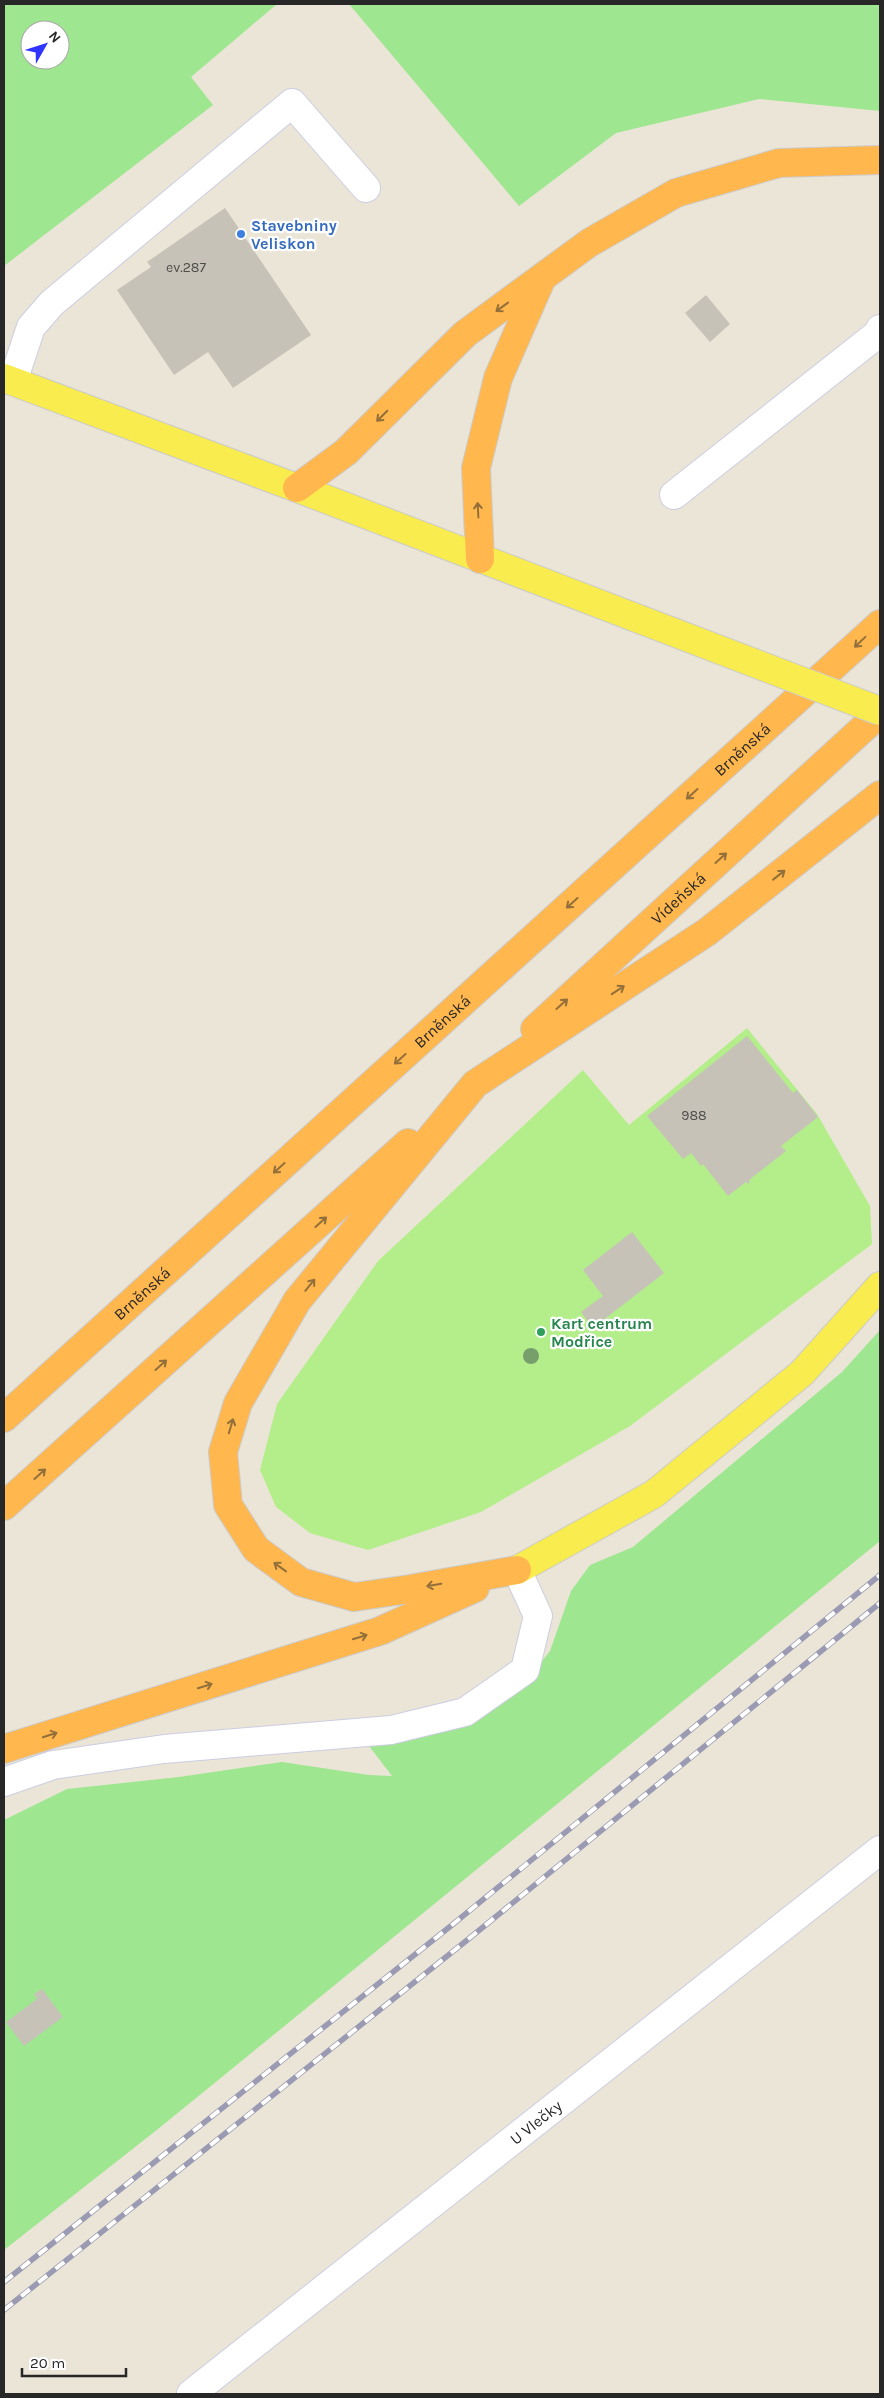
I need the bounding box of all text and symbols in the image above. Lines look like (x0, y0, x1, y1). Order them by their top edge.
north arrow (20, 20, 70, 70)
text: N (45, 28, 64, 46)
place label: Stavebniny Veliskon (251, 216, 337, 253)
marker: Stavebniny Veliskon (235, 228, 247, 240)
house number: ev.287 (166, 259, 206, 276)
one-way arrow (495, 302, 509, 312)
one-way arrow (376, 410, 388, 422)
one-way arrow (473, 502, 483, 518)
one-way arrow (854, 636, 867, 648)
street label: Brněnská (710, 719, 774, 780)
one-way arrow (686, 788, 699, 800)
one-way arrow (715, 852, 728, 864)
street label: Vídeňská (647, 869, 710, 928)
one-way arrow (772, 870, 785, 881)
one-way arrow (565, 897, 578, 909)
one-way arrow (611, 985, 625, 995)
street label: Brněnská (410, 991, 474, 1052)
one-way arrow (556, 998, 569, 1009)
one-way arrow (393, 1053, 406, 1065)
house number: 988 (681, 1107, 707, 1124)
one-way arrow (273, 1162, 286, 1174)
one-way arrow (315, 1216, 328, 1228)
street label: Brněnská (110, 1263, 174, 1324)
one-way arrow (305, 1279, 316, 1292)
place label: Kart centrum Modřice (551, 1314, 652, 1351)
marker: Kart centrum Modřice (535, 1326, 547, 1338)
one-way arrow (154, 1360, 167, 1371)
one-way arrow (227, 1418, 236, 1434)
one-way arrow (34, 1468, 47, 1480)
one-way arrow (274, 1561, 287, 1572)
one-way arrow (427, 1580, 443, 1590)
one-way arrow (352, 1631, 368, 1641)
one-way arrow (197, 1680, 213, 1690)
one-way arrow (42, 1729, 58, 1739)
street label: U Vlečky (506, 2096, 566, 2149)
scale bar (22, 2346, 126, 2378)
text: 20 m (30, 2354, 65, 2372)

